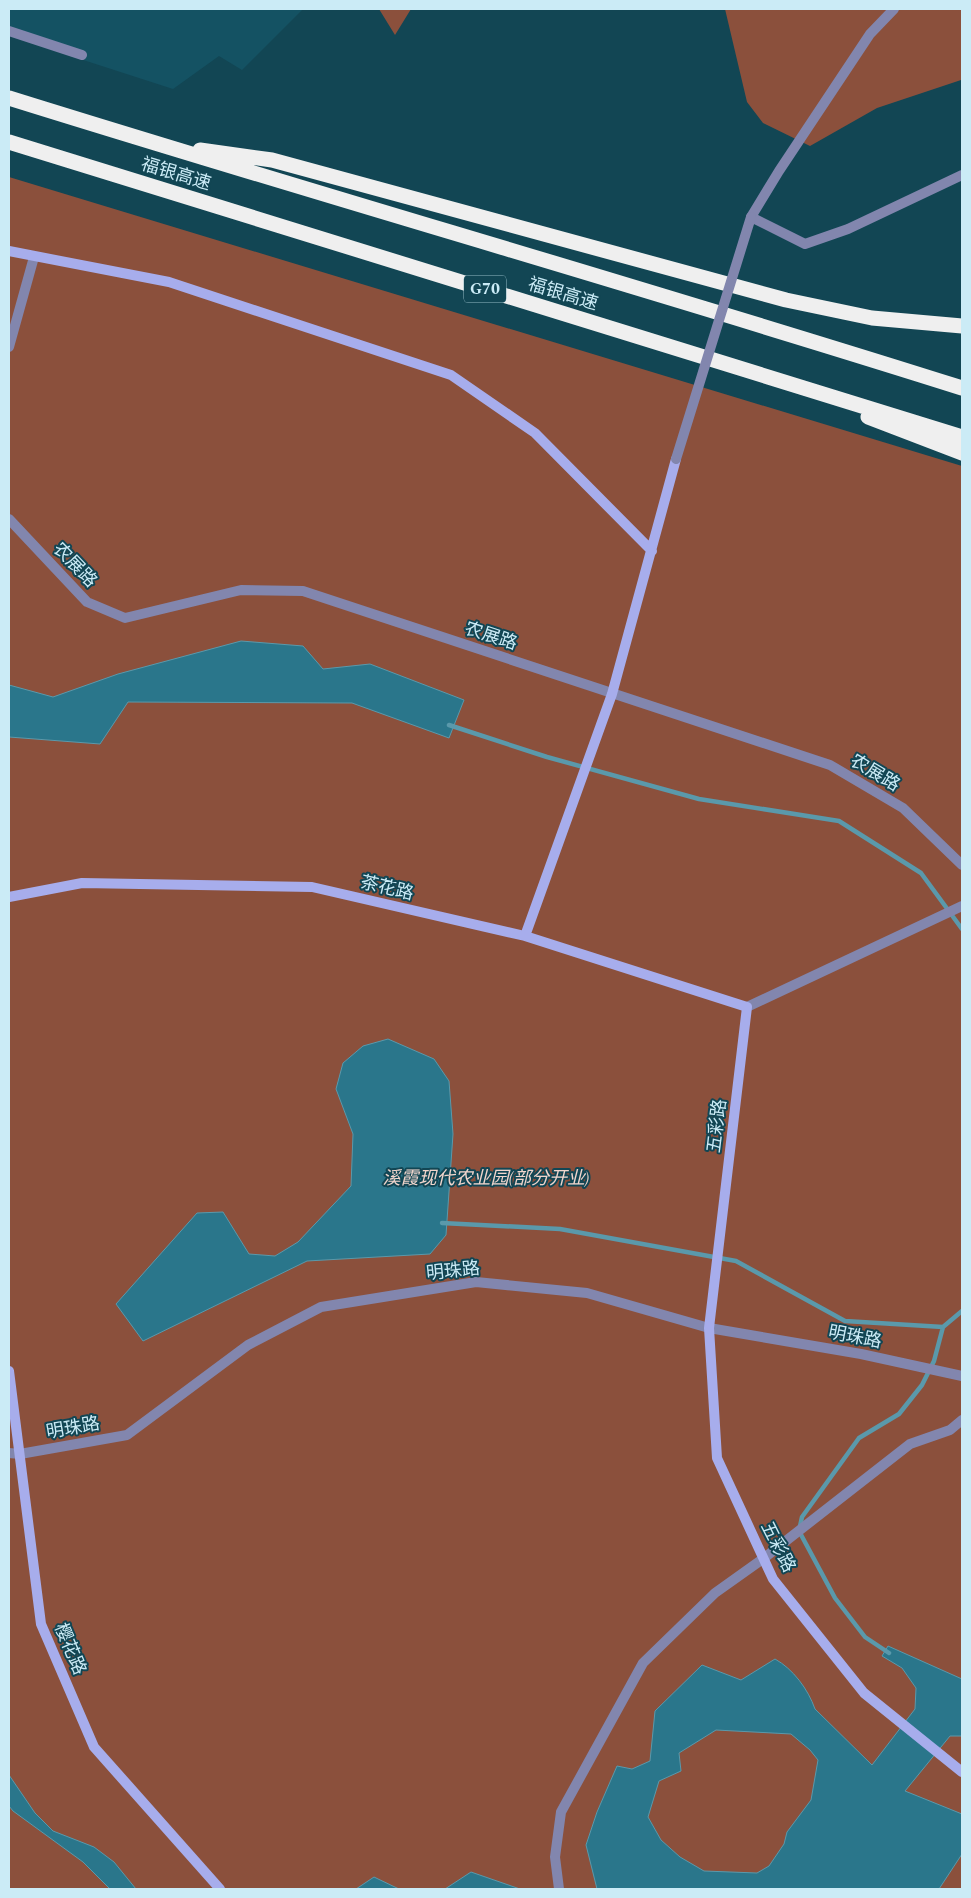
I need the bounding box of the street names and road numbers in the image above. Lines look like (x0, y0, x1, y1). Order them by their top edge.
street label: 福银高速 (138, 151, 214, 197)
street label: 福银高速 (525, 271, 601, 317)
road number: G70 (464, 276, 506, 302)
street label: 农展路 (47, 536, 103, 594)
street label: 农展路 (461, 615, 521, 657)
street label: 农展路 (845, 748, 905, 798)
street label: 茶花路 (358, 869, 416, 907)
street label: 五彩路 (700, 1098, 734, 1154)
street label: 明珠路 (425, 1255, 481, 1287)
street label: 明珠路 (826, 1319, 884, 1355)
street label: 明珠路 (44, 1410, 102, 1446)
street label: 五彩路 (754, 1517, 802, 1577)
street label: 樱花路 (47, 1619, 93, 1679)

